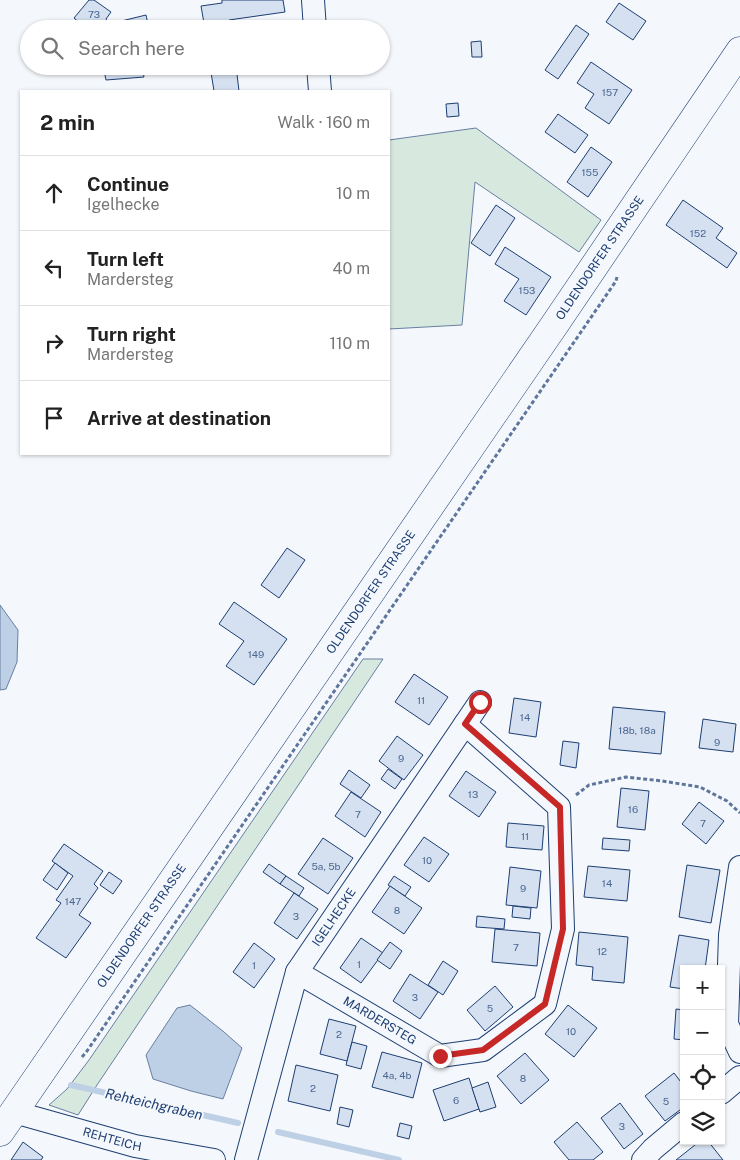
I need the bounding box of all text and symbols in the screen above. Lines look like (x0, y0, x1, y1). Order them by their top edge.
house number: 73 (88, 8, 100, 20)
search box (20, 20, 390, 75)
icon: search (38, 34, 66, 62)
text: Search here (78, 37, 185, 59)
house number: 157 (602, 86, 618, 98)
text: 2 min (40, 110, 95, 135)
text: Walk · 160 m (278, 113, 370, 132)
house number: 155 (582, 166, 598, 178)
text: Continue (87, 173, 169, 195)
icon: ahead (40, 179, 68, 207)
text: 10 m (336, 184, 370, 203)
street label: OLDENDORFER STRASSE (553, 193, 647, 323)
text: Igelhecke (87, 195, 160, 214)
house number: 152 (690, 227, 706, 239)
text: Turn left (87, 248, 164, 270)
icon: left (40, 254, 68, 282)
text: 40 m (332, 259, 370, 278)
text: Mardersteg (87, 270, 174, 289)
house number: 153 (519, 284, 535, 296)
text: Turn right (87, 323, 176, 345)
icon: right (40, 329, 68, 357)
text: 110 m (329, 334, 370, 353)
text: Mardersteg (87, 345, 174, 364)
icon: arrive (40, 404, 68, 432)
text: Arrive at destination (87, 407, 271, 429)
street label: OLDENDORFER STRASSE (324, 528, 418, 657)
house number: 149 (248, 648, 264, 660)
route start (469, 691, 492, 714)
house number: 11 (417, 694, 425, 706)
house number: 14 (520, 711, 530, 723)
house number: 18b, 18a (618, 724, 656, 736)
house number: 9 (714, 736, 720, 748)
house number: 9 (398, 752, 404, 764)
house number: 13 (468, 788, 478, 800)
house number: 16 (628, 803, 638, 815)
house number: 7 (355, 808, 361, 820)
house number: 7 (700, 817, 706, 829)
house number: 11 (521, 830, 529, 842)
house number: 10 (422, 854, 432, 866)
house number: 5a, 5b (311, 860, 341, 872)
street label: OLDENDORFER STRASSE (94, 861, 189, 990)
house number: 14 (602, 877, 612, 889)
house number: 9 (520, 882, 526, 894)
street label: IGELHECKE (309, 885, 359, 949)
house number: 147 (65, 895, 81, 907)
house number: 8 (394, 904, 400, 916)
house number: 3 (293, 910, 299, 922)
house number: 7 (513, 941, 519, 953)
house number: 12 (597, 945, 607, 957)
house number: 1 (357, 958, 361, 970)
house number: 1 (252, 959, 256, 971)
map controls (680, 965, 725, 1145)
button: + (680, 965, 725, 1010)
house number: 3 (412, 991, 418, 1003)
street label: MARDERSTEG (341, 994, 419, 1047)
house number: 5 (487, 1002, 493, 1014)
button: − (680, 1010, 725, 1055)
house number: 10 (566, 1025, 576, 1037)
house number: 2 (336, 1028, 342, 1040)
route end (429, 1045, 452, 1068)
button: locate (680, 1055, 725, 1100)
house number: 4a, 4b (383, 1069, 411, 1081)
house number: 8 (520, 1072, 526, 1084)
house number: 2 (310, 1082, 316, 1094)
water label: Rehteichgraben (104, 1085, 205, 1123)
house number: 6 (453, 1094, 459, 1106)
house number: 5 (663, 1095, 669, 1107)
button: layers (680, 1100, 725, 1145)
house number: 3 (619, 1120, 625, 1132)
street label: REHTEICH (81, 1125, 143, 1154)

